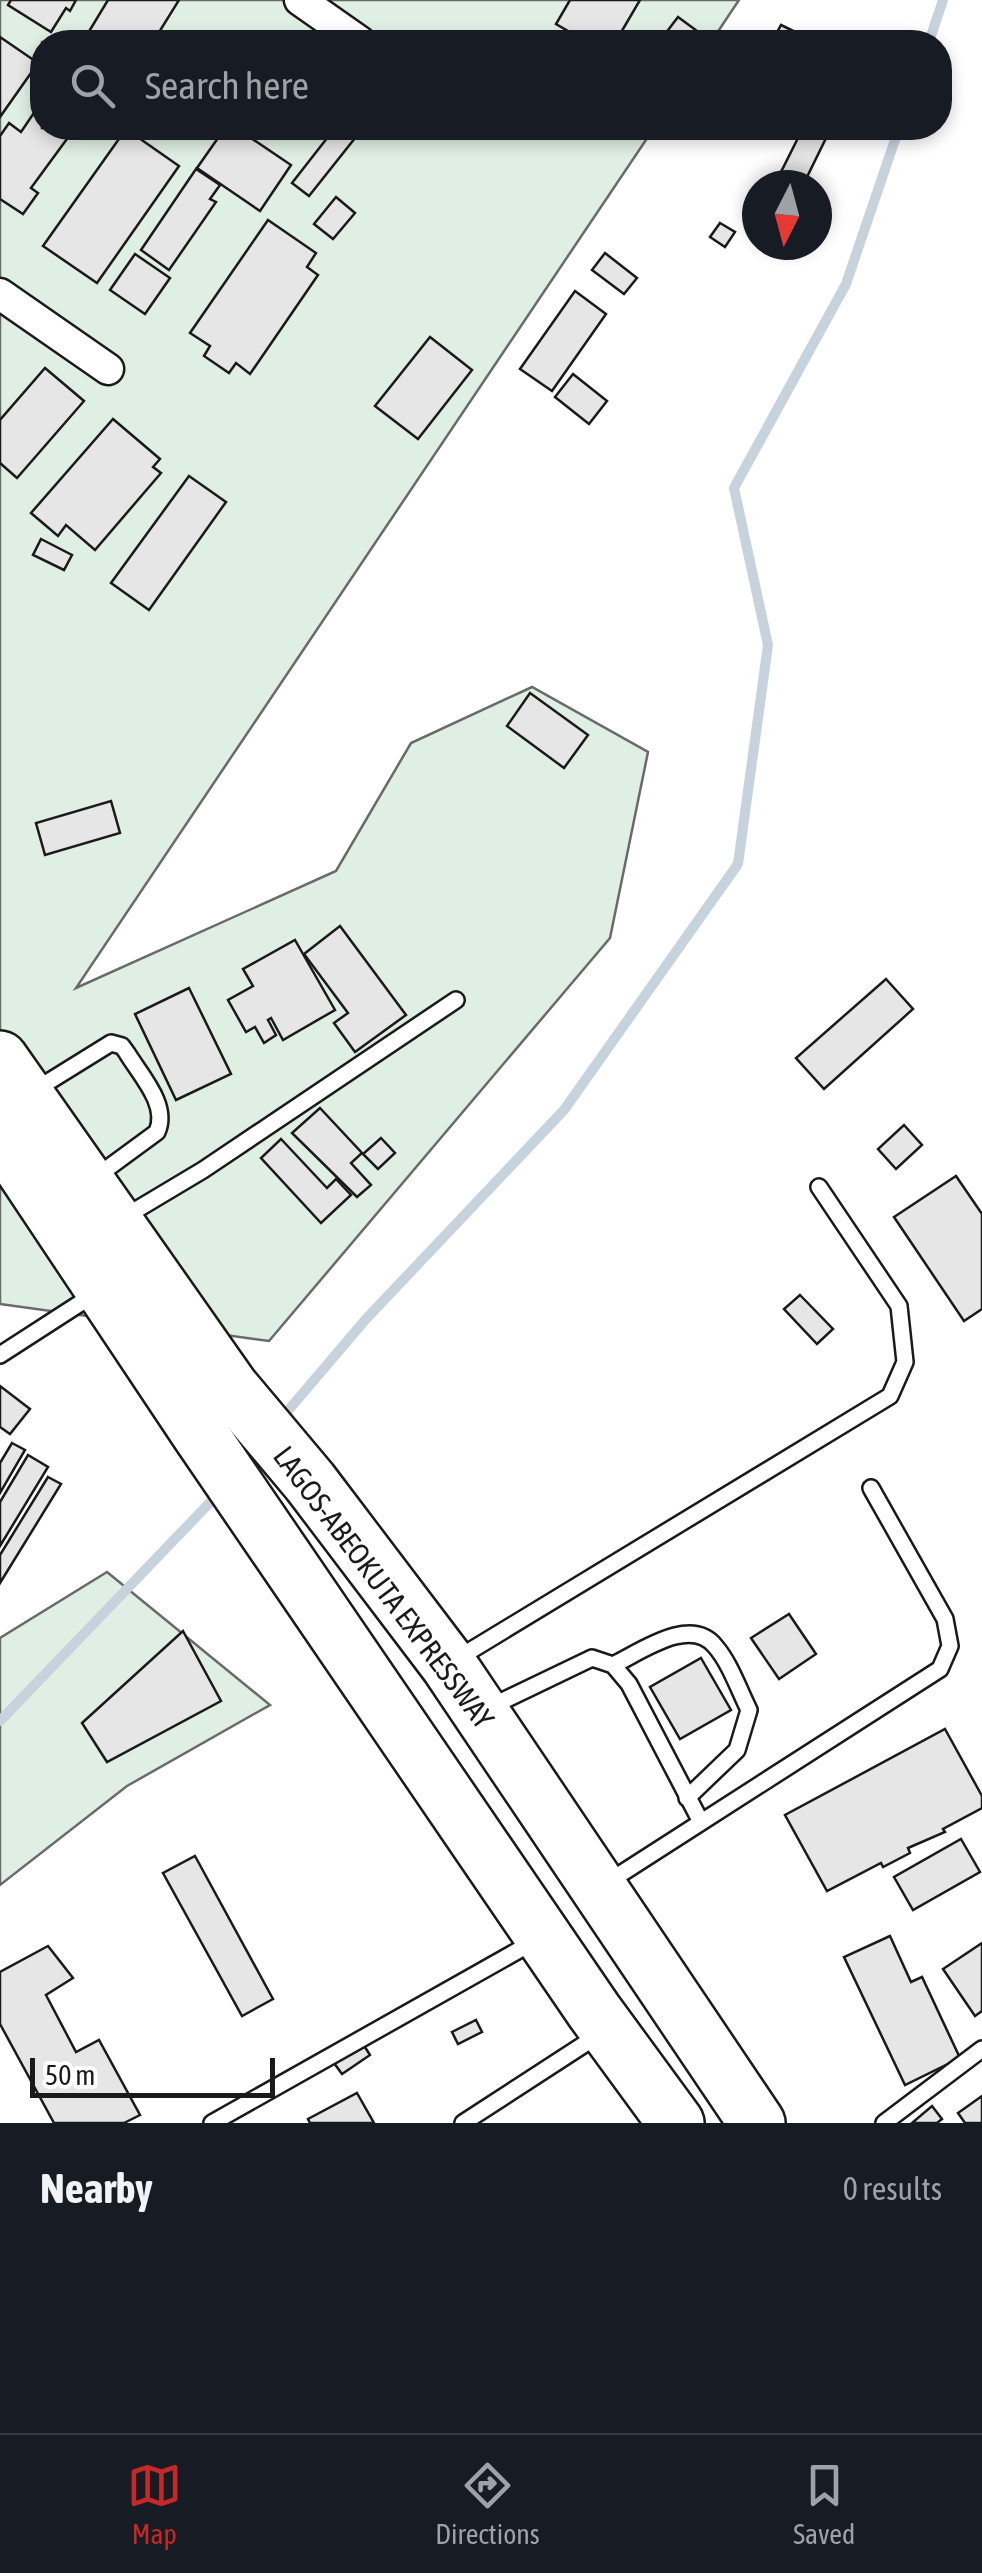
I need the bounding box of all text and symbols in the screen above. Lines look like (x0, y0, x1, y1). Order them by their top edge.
search box (30, 30, 952, 140)
icon: search (65, 58, 120, 113)
text: Search here (145, 64, 309, 107)
north arrow (742, 170, 832, 260)
street label: LAGOS-ABEOKUTA EXPRESSWAY (267, 1439, 501, 1735)
scale bar (30, 2053, 275, 2098)
text: 50 m (45, 2059, 95, 2091)
text: Nearby (40, 2164, 153, 2212)
text: 0 results (843, 2170, 942, 2207)
tab: Map (127, 2458, 182, 2550)
tab: Directions (435, 2458, 540, 2550)
tab: Saved (793, 2458, 855, 2550)

